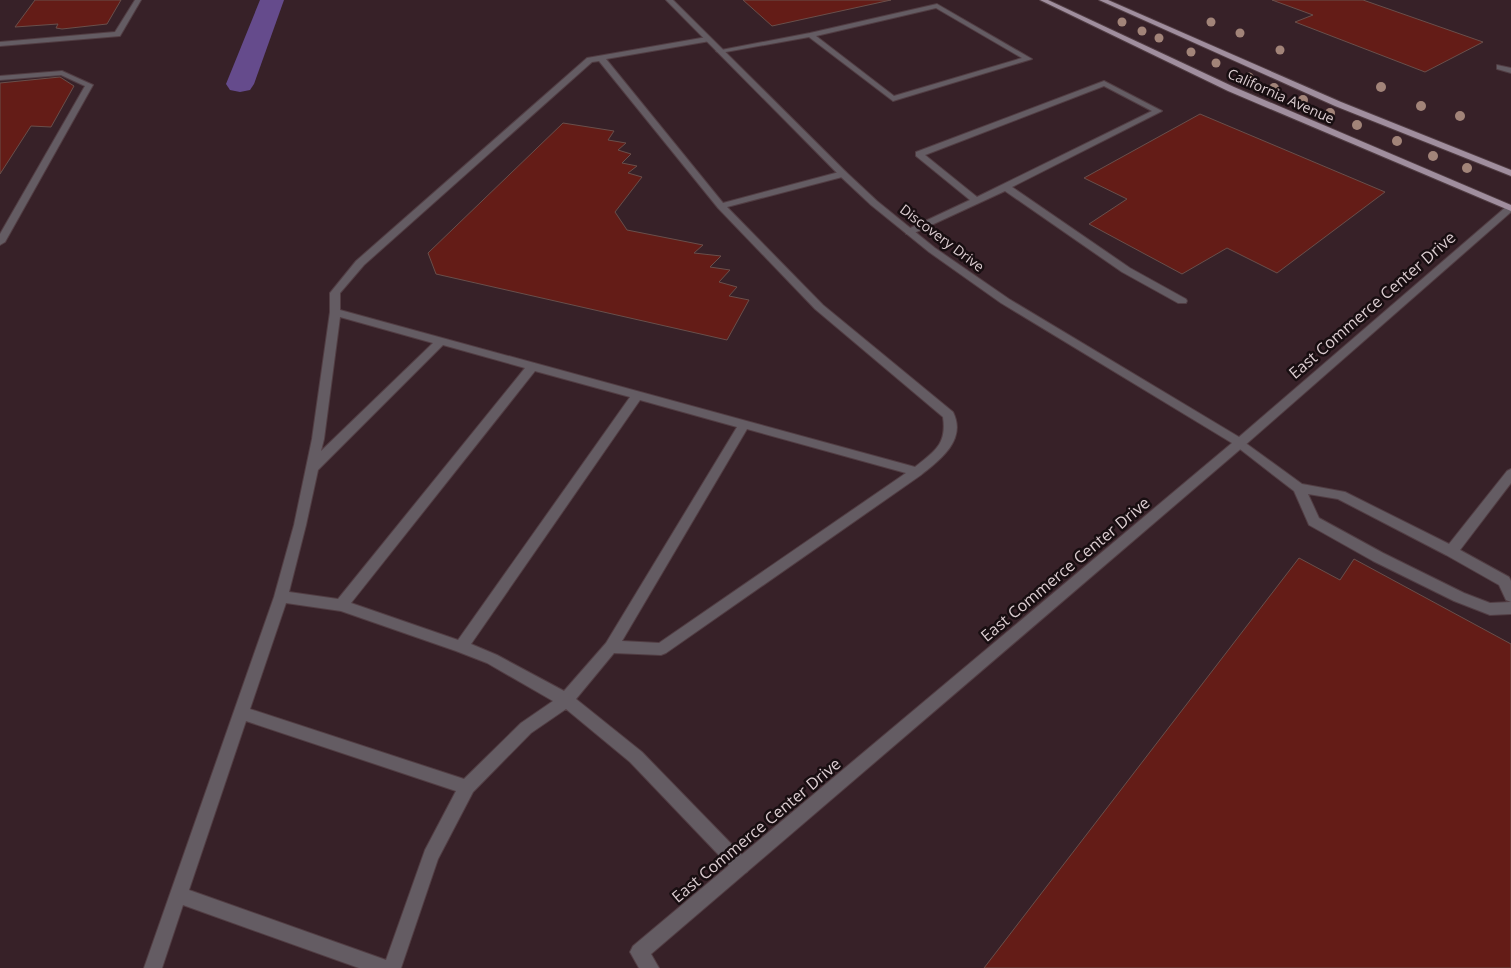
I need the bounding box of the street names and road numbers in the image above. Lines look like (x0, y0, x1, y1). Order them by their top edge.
street label: California Avenue (1225, 64, 1338, 128)
street label: Discovery Drive (896, 200, 988, 276)
street label: East Commerce Center Drive (1284, 226, 1460, 384)
street label: East Commerce Center Drive (976, 492, 1154, 646)
street label: East Commerce Center Drive (667, 753, 845, 907)

